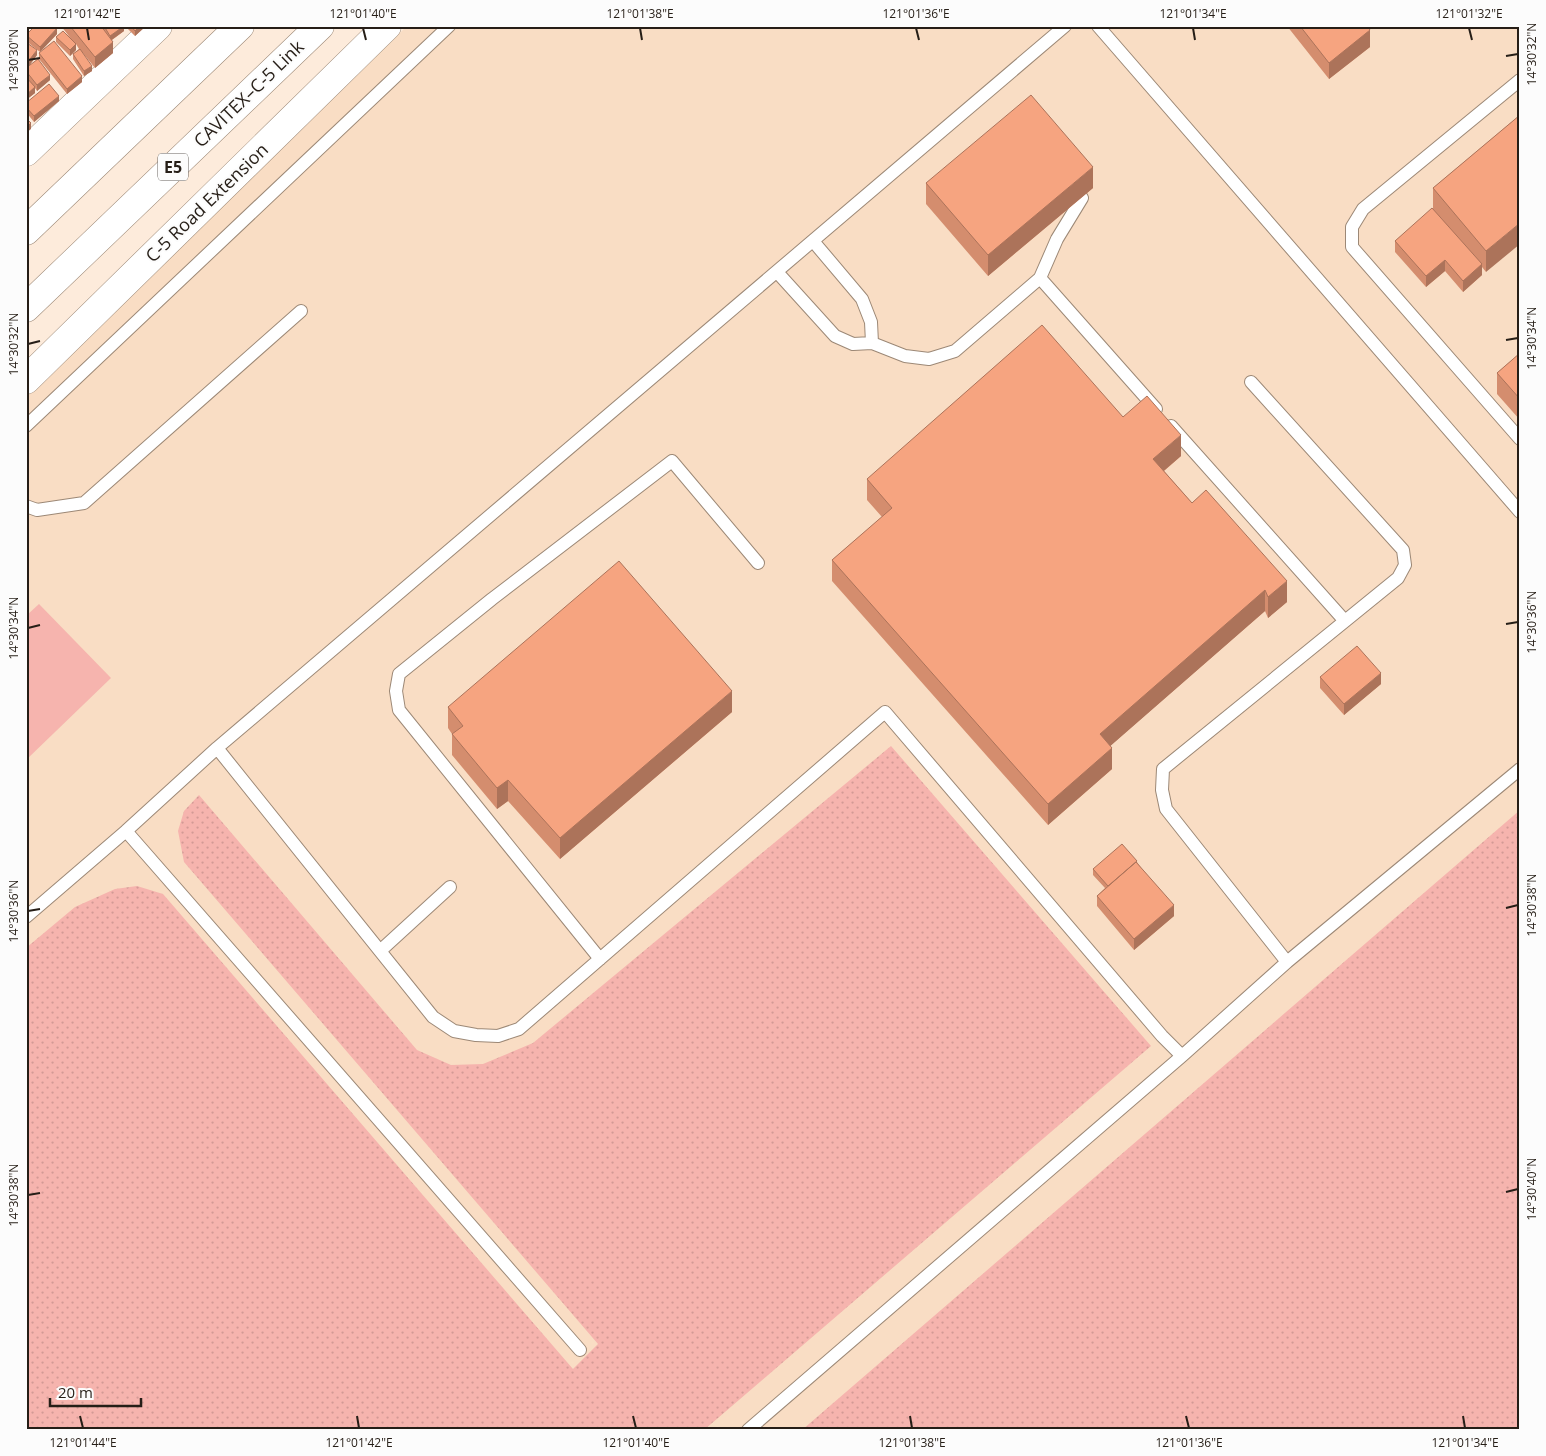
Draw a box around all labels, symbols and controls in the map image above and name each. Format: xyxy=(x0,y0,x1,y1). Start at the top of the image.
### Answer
text: 121°01'42"E xyxy=(53,5,121,22)
text: 121°01'40"E xyxy=(329,5,397,22)
text: 121°01'38"E xyxy=(606,5,674,22)
text: 121°01'36"E xyxy=(882,5,950,22)
text: 121°01'34"E xyxy=(1159,5,1227,22)
text: 121°01'32"E xyxy=(1435,5,1503,22)
text: 14°30'32"N xyxy=(1523,23,1540,85)
text: 14°30'30"N xyxy=(5,29,22,91)
street label: CAVITEX–C-5 Link xyxy=(188,34,309,152)
street label: C-5 Road Extension xyxy=(140,137,273,267)
road number: E5 xyxy=(158,154,188,180)
text: 14°30'34"N xyxy=(1523,307,1540,369)
text: 14°30'32"N xyxy=(5,313,22,375)
text: 14°30'36"N xyxy=(1523,591,1540,653)
text: 14°30'34"N xyxy=(5,597,22,659)
text: 14°30'38"N xyxy=(1523,874,1540,936)
text: 14°30'36"N xyxy=(5,880,22,942)
text: 14°30'40"N xyxy=(1523,1158,1540,1220)
text: 14°30'38"N xyxy=(5,1164,22,1226)
scale bar xyxy=(50,1376,141,1408)
text: 20 m xyxy=(58,1382,93,1402)
text: 121°01'44"E xyxy=(49,1434,117,1451)
text: 121°01'42"E xyxy=(325,1434,393,1451)
text: 121°01'40"E xyxy=(602,1434,670,1451)
text: 121°01'38"E xyxy=(878,1434,946,1451)
text: 121°01'36"E xyxy=(1155,1434,1223,1451)
text: 121°01'34"E xyxy=(1431,1434,1499,1451)

